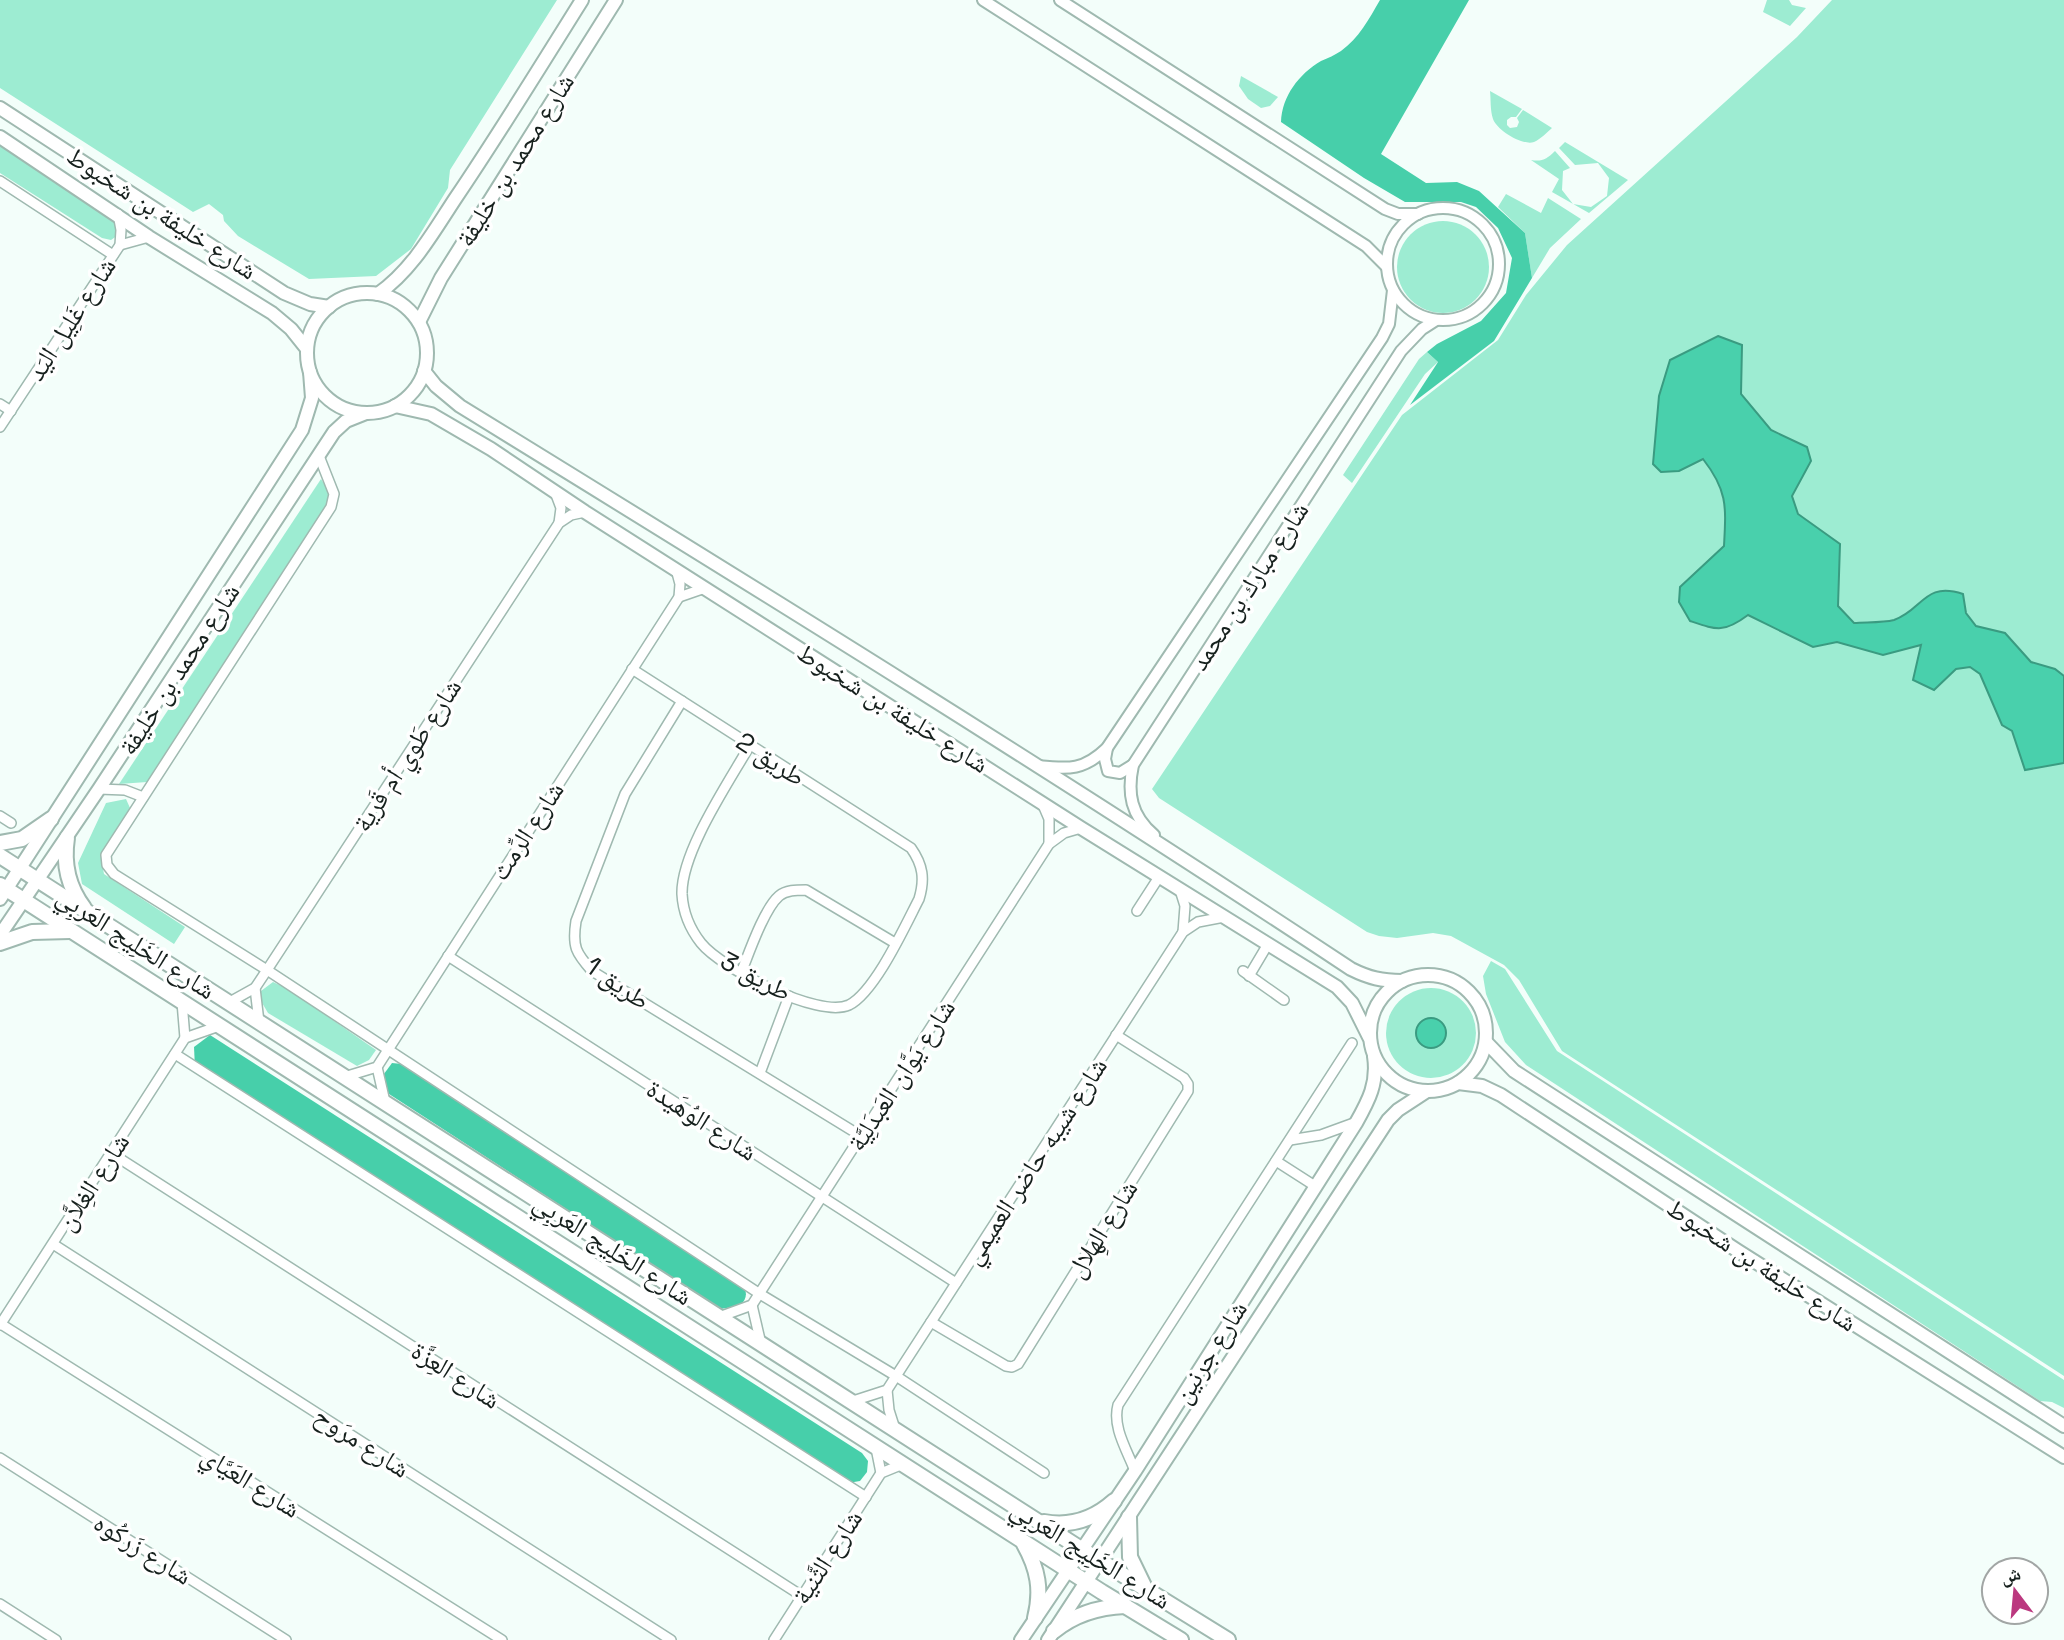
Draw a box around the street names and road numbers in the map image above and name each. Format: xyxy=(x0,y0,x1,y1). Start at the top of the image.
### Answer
street label: شارع محمد بن خليفة xyxy=(448,67,582,253)
street label: شارع خليفة بن شخبوط xyxy=(60,139,264,287)
street label: شارع غَلِيل اليَد xyxy=(19,251,123,387)
street label: شارع مبارك بن محمد xyxy=(1182,495,1316,677)
street label: شارع محمد بن خليفة xyxy=(111,577,247,761)
street label: شارع خليفة بن شخبوط xyxy=(791,635,995,781)
street label: شارع طَوي أم قَرية xyxy=(345,672,472,840)
street label: طريق 2 xyxy=(730,724,812,794)
street label: شارع الرِّمث xyxy=(482,775,572,887)
street label: شارع الخَلِيج العَربِي xyxy=(48,879,222,1010)
street label: طريق 3 xyxy=(715,943,797,1009)
street label: طريق 1 xyxy=(579,949,657,1017)
street label: شارع يَوَّان العَبدَلِيَّة xyxy=(839,993,963,1157)
street label: شارع شيبه حاضر العميمي xyxy=(955,1051,1118,1273)
street label: شارع الوُهَيدة xyxy=(640,1072,764,1168)
street label: شارع الغِلاَّن xyxy=(49,1127,137,1237)
street label: شارع الهِلال xyxy=(1059,1174,1148,1286)
street label: شارع الخَلِيج العَربِي xyxy=(525,1185,699,1316)
street label: شارع خليفة بن شخبوط xyxy=(1660,1191,1864,1339)
street label: شارع جرنين xyxy=(1165,1294,1255,1410)
street label: شارع العِزَّة xyxy=(405,1334,507,1416)
street label: شارع مرَوح xyxy=(308,1399,416,1485)
street label: شارع العَيَّاي xyxy=(193,1438,307,1529)
street label: شارع الخَلِيج العَربِي xyxy=(1003,1491,1178,1620)
street label: شارع الثَّنية xyxy=(784,1503,870,1611)
street label: شارع زَركُوه xyxy=(87,1506,199,1592)

